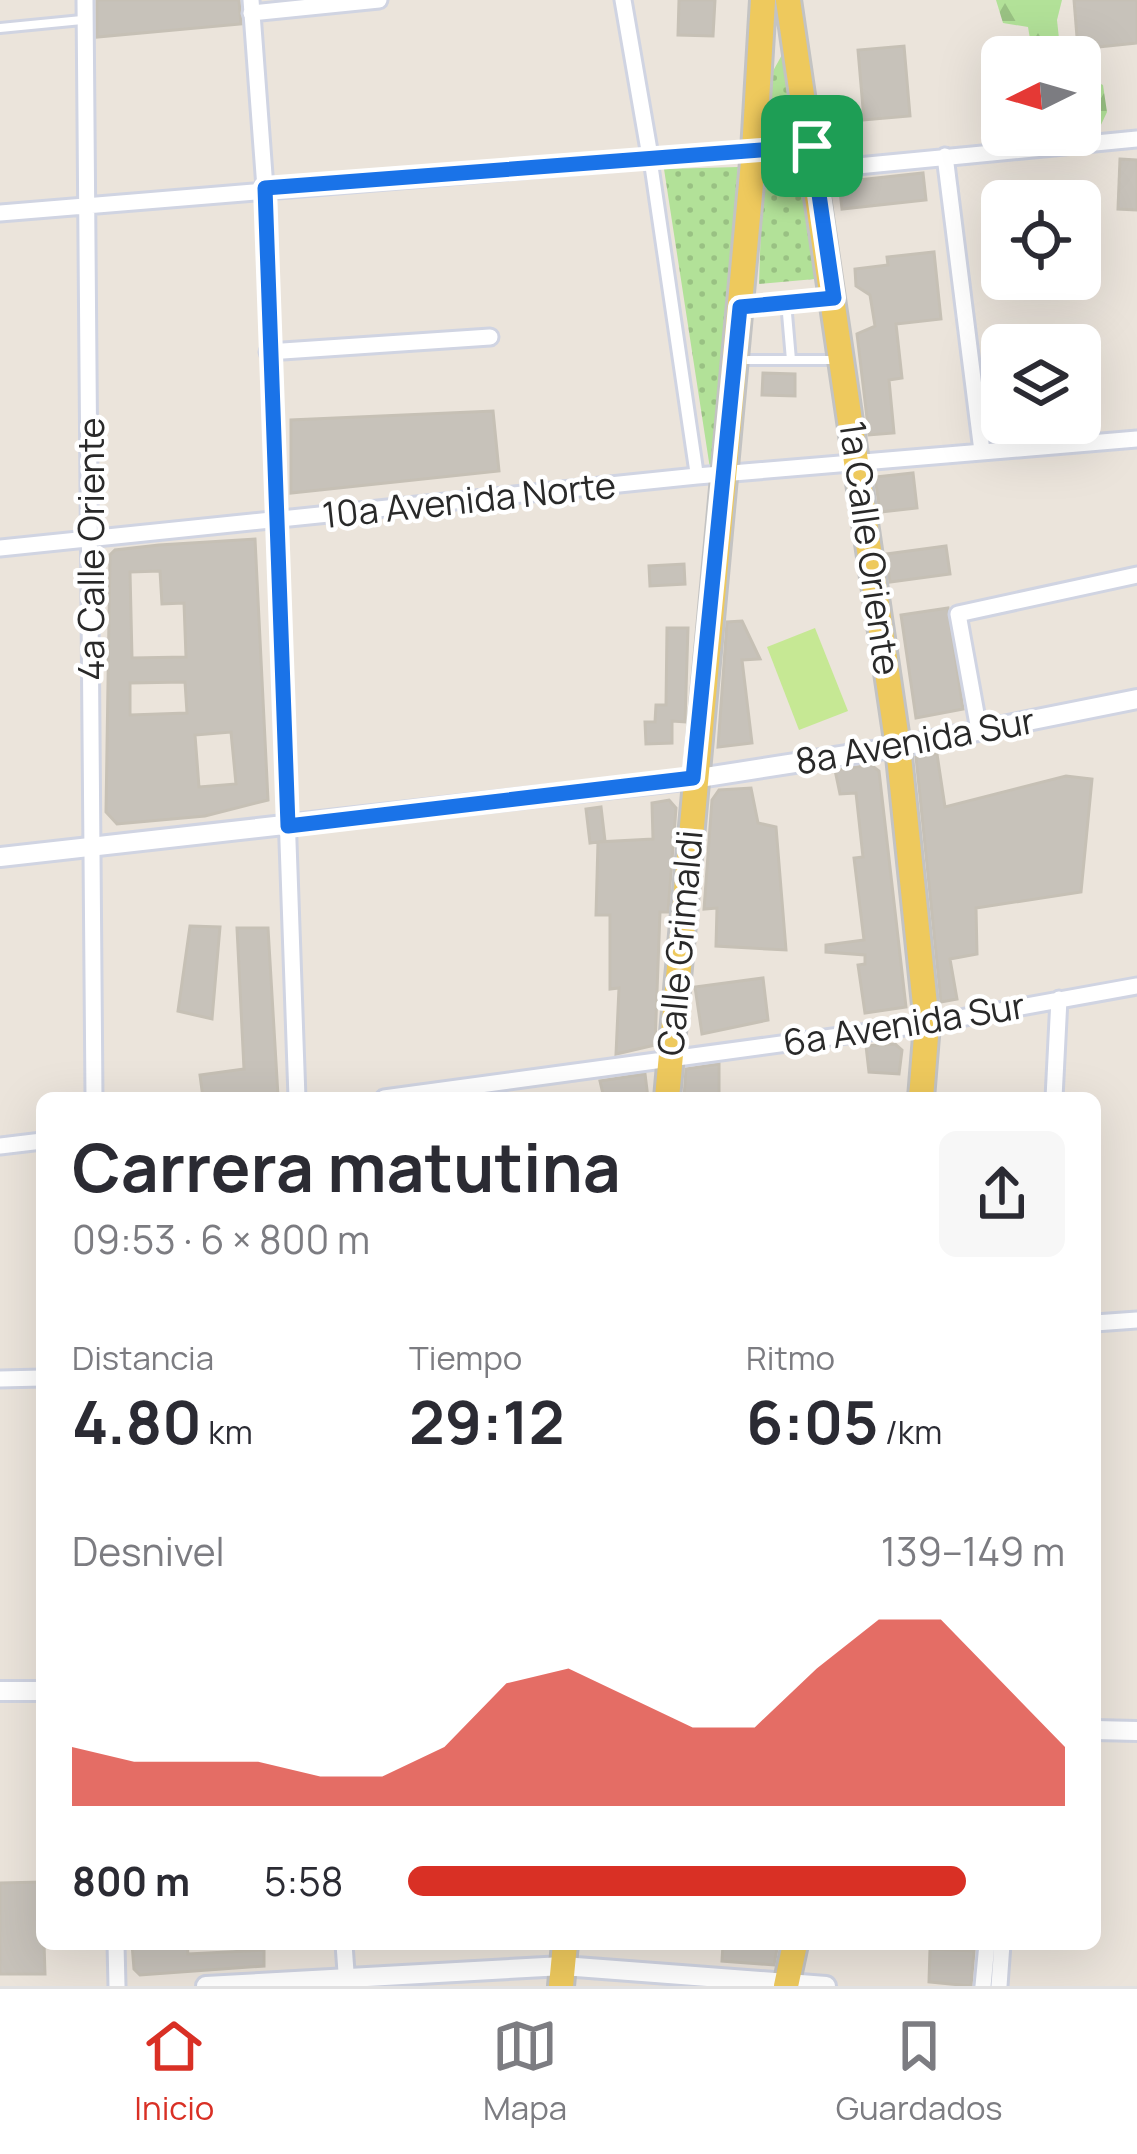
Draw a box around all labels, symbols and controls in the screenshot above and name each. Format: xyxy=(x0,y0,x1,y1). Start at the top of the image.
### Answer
north arrow xyxy=(981,36,1101,156)
map controls xyxy=(981,36,1101,444)
pin xyxy=(761,95,863,197)
icon: arrive xyxy=(779,113,845,179)
button: locate xyxy=(981,180,1101,300)
button: layers xyxy=(981,324,1101,444)
street label: 4a Calle Oriente xyxy=(66,417,115,681)
street label: 1a Calle Oriente xyxy=(828,418,913,678)
street label: 10a Avenida Norte xyxy=(320,460,618,539)
street label: 8a Avenida Sur xyxy=(791,695,1039,786)
street label: Calle Grimaldi xyxy=(645,828,714,1058)
street label: 6a Avenida Sur xyxy=(780,980,1028,1067)
text: Carrera matutina xyxy=(72,1122,621,1212)
button: share xyxy=(939,1131,1065,1257)
text: 09:53 · 6 × 800 m xyxy=(72,1212,370,1266)
text: Distancia xyxy=(72,1335,214,1380)
text: Tiempo xyxy=(409,1335,522,1380)
text: Ritmo xyxy=(746,1335,835,1380)
text: 4.80 xyxy=(72,1380,202,1462)
text: 29:12 xyxy=(409,1380,565,1462)
text: 6:05 xyxy=(746,1380,878,1462)
text: km xyxy=(202,1409,253,1454)
text: /km xyxy=(878,1409,942,1454)
text: Desnivel xyxy=(72,1524,225,1578)
text: 139–149 m xyxy=(881,1524,1065,1578)
text: 800 m xyxy=(72,1854,190,1908)
text: 5:58 xyxy=(264,1854,343,1908)
tab: Inicio xyxy=(134,2013,214,2130)
tab: Mapa xyxy=(483,2013,567,2130)
tab: Guardados xyxy=(836,2013,1003,2130)

